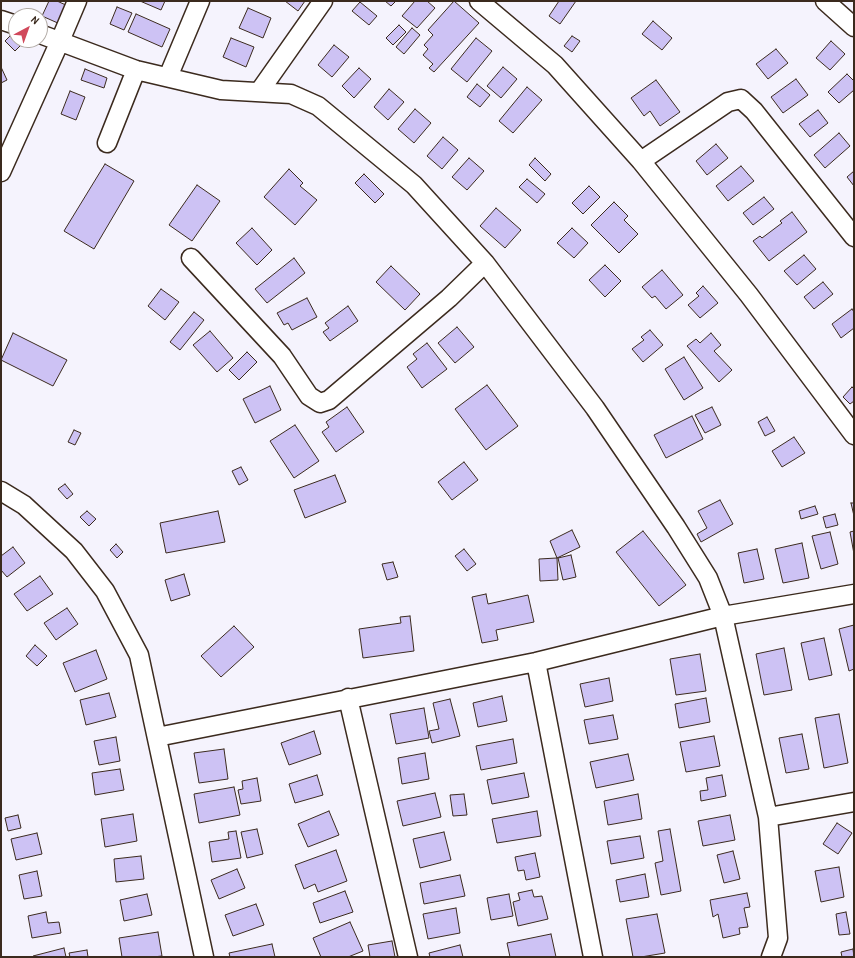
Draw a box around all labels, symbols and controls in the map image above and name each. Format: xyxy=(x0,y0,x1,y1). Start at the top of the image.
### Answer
north arrow xyxy=(8,8,48,48)
text: N xyxy=(28,12,42,27)

